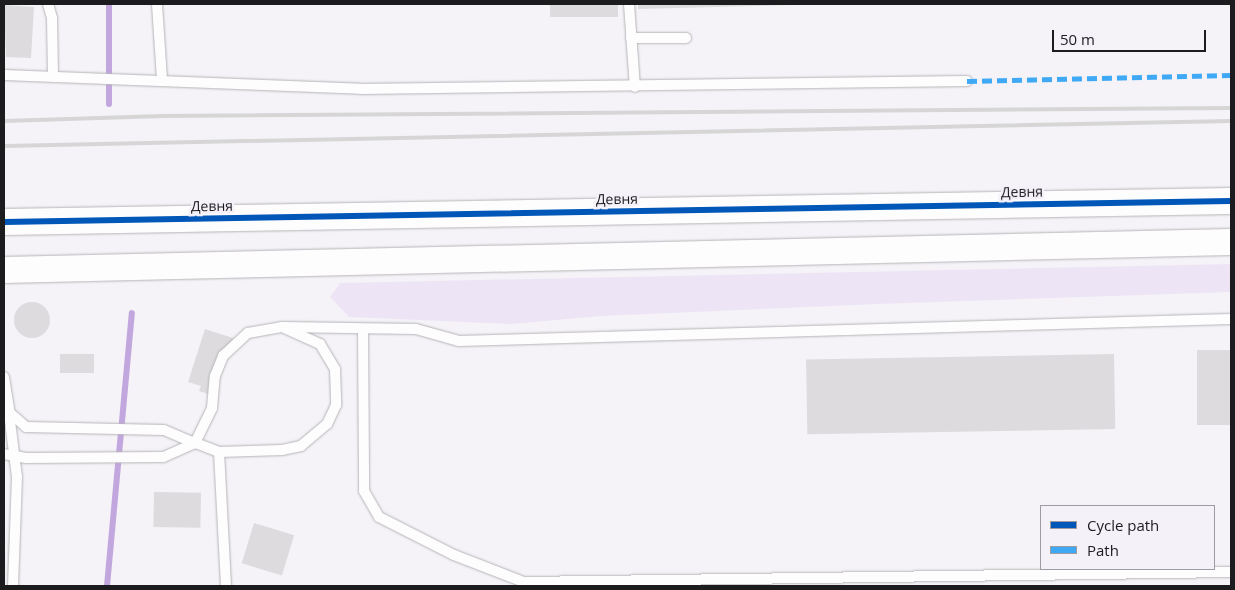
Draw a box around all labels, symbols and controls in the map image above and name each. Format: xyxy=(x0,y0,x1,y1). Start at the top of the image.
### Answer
scale bar xyxy=(1055,20,1209,52)
text: 50 m xyxy=(1060,29,1095,49)
street label: Девня xyxy=(1001,183,1043,201)
street label: Девня xyxy=(596,190,638,208)
street label: Девня xyxy=(191,197,233,215)
legend xyxy=(1040,505,1215,570)
text: Cycle path xyxy=(1087,515,1159,535)
text: Path xyxy=(1087,540,1119,560)

